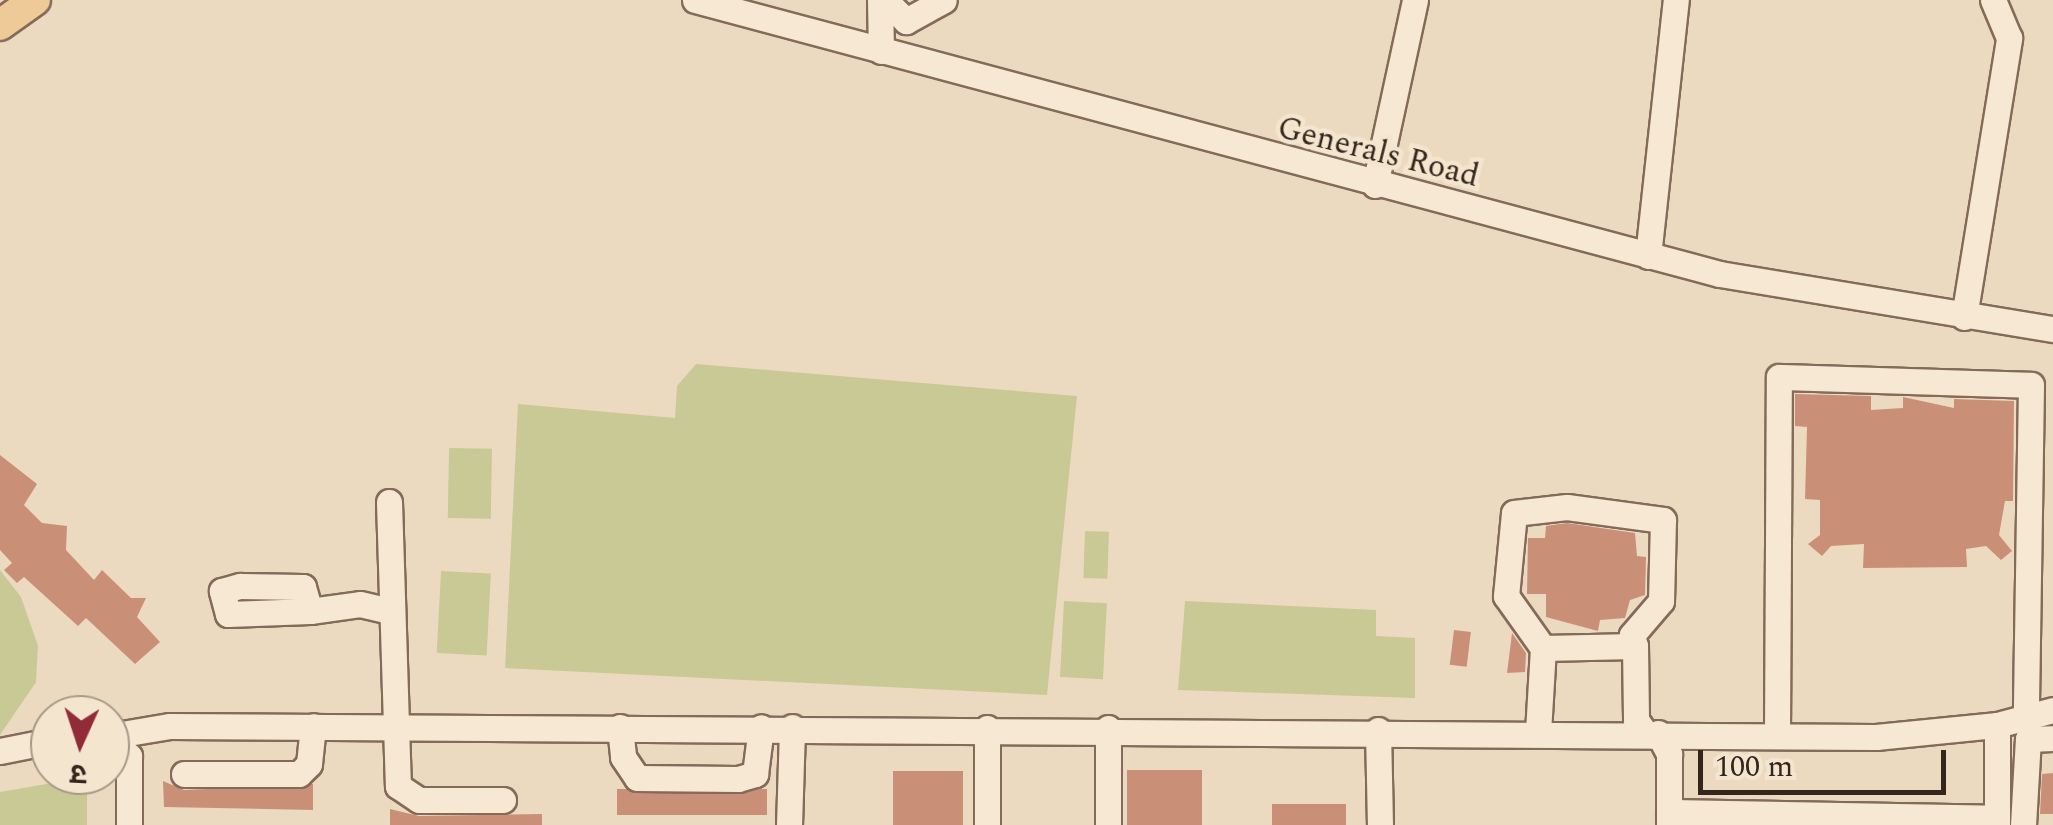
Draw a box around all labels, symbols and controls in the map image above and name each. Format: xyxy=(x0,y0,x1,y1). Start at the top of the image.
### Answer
street label: Generals Road xyxy=(1273,109,1483,197)
north arrow xyxy=(30,695,130,795)
scale bar xyxy=(1703,730,1950,792)
text: 100 m xyxy=(1715,744,1793,790)
text: उ xyxy=(69,752,88,795)

